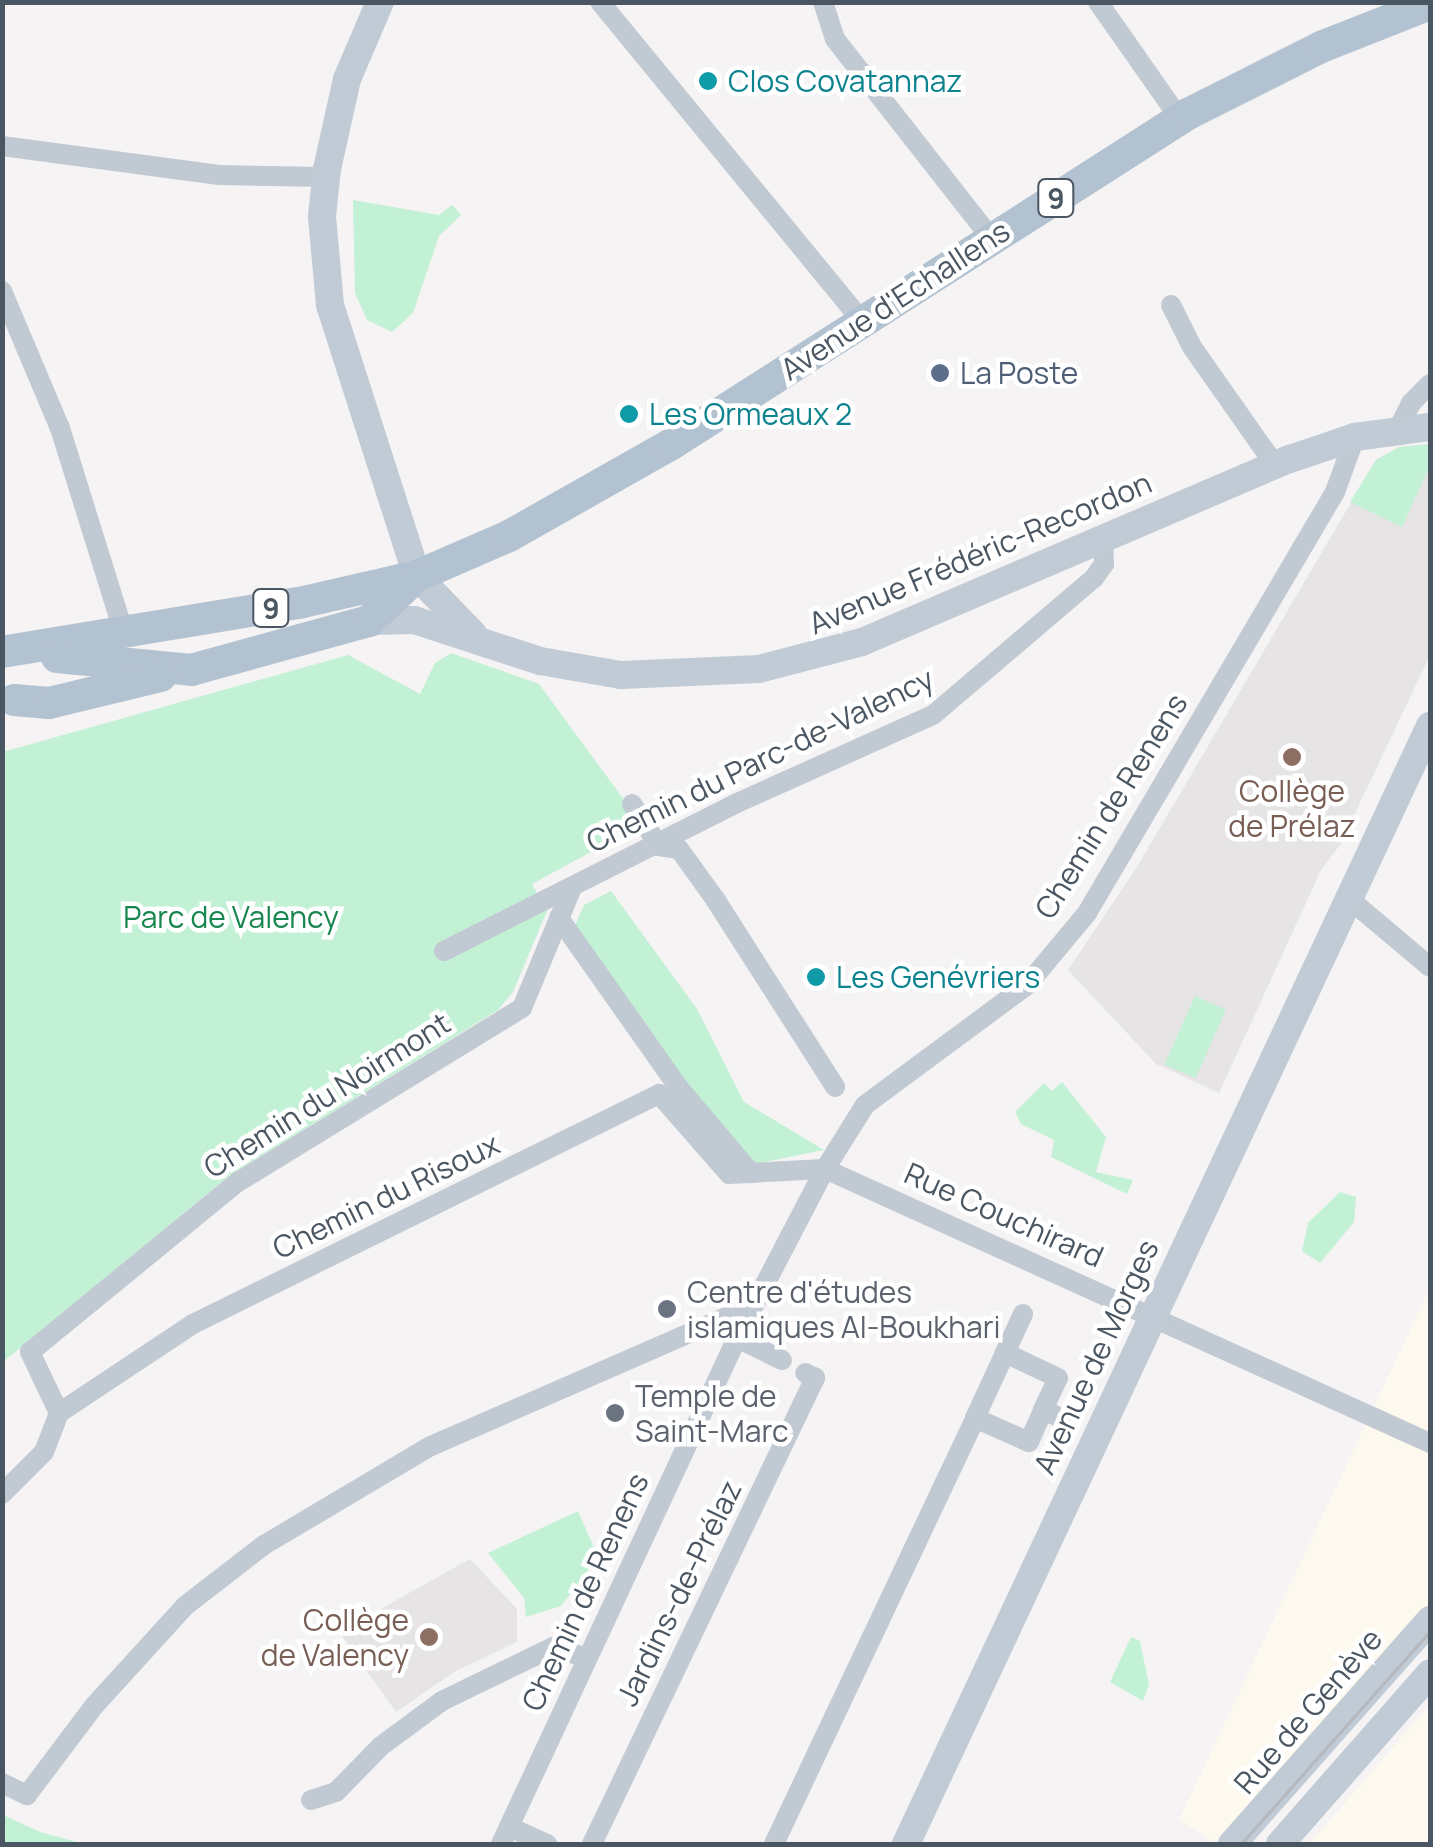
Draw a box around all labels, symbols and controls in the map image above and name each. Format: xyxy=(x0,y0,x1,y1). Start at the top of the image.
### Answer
place label: Clos Covatannaz xyxy=(728,63,962,99)
marker: Clos Covatannaz xyxy=(697,70,719,92)
road number: 9 xyxy=(1036,175,1076,221)
street label: Avenue d'Echallens xyxy=(774,213,1016,387)
place label: La Poste xyxy=(960,355,1078,391)
marker: La Poste xyxy=(929,362,951,384)
place label: Les Ormeaux 2 xyxy=(649,396,852,432)
marker: Les Ormeaux 2 xyxy=(618,403,640,425)
street label: Avenue Frédéric-Recordon xyxy=(803,464,1157,642)
road number: 9 xyxy=(251,585,291,631)
street label: Chemin du Parc-de-Valency xyxy=(581,660,939,860)
street label: Chemin de Renens xyxy=(1027,687,1195,925)
marker: Collège de Prélaz xyxy=(1281,746,1303,768)
place label: Collège de Prélaz xyxy=(1228,773,1356,844)
park label: Parc de Valency xyxy=(123,899,339,935)
place label: Les Genévriers xyxy=(836,959,1040,995)
marker: Les Genévriers xyxy=(805,966,827,988)
street label: Chemin du Noirmont xyxy=(197,1005,457,1185)
street label: Chemin du Risoux xyxy=(267,1126,505,1266)
street label: Rue Couchirard xyxy=(899,1155,1109,1275)
street label: Avenue de Morges xyxy=(1026,1234,1166,1480)
place label: Centre d'études islamiques Al-Boukhari xyxy=(687,1274,1000,1344)
marker: Centre d'études islamiques Al-Boukhari xyxy=(656,1298,678,1320)
place label: Temple de Saint-Marc xyxy=(635,1378,789,1448)
marker: Temple de Saint-Marc xyxy=(604,1402,626,1424)
street label: Chemin de Renens xyxy=(514,1467,656,1717)
street label: Jardins-de-Prélaz xyxy=(609,1475,749,1711)
place label: Collège de Valency xyxy=(261,1602,409,1672)
street label: Rue de Genève xyxy=(1227,1621,1389,1801)
marker: Collège de Valency xyxy=(418,1626,440,1648)

